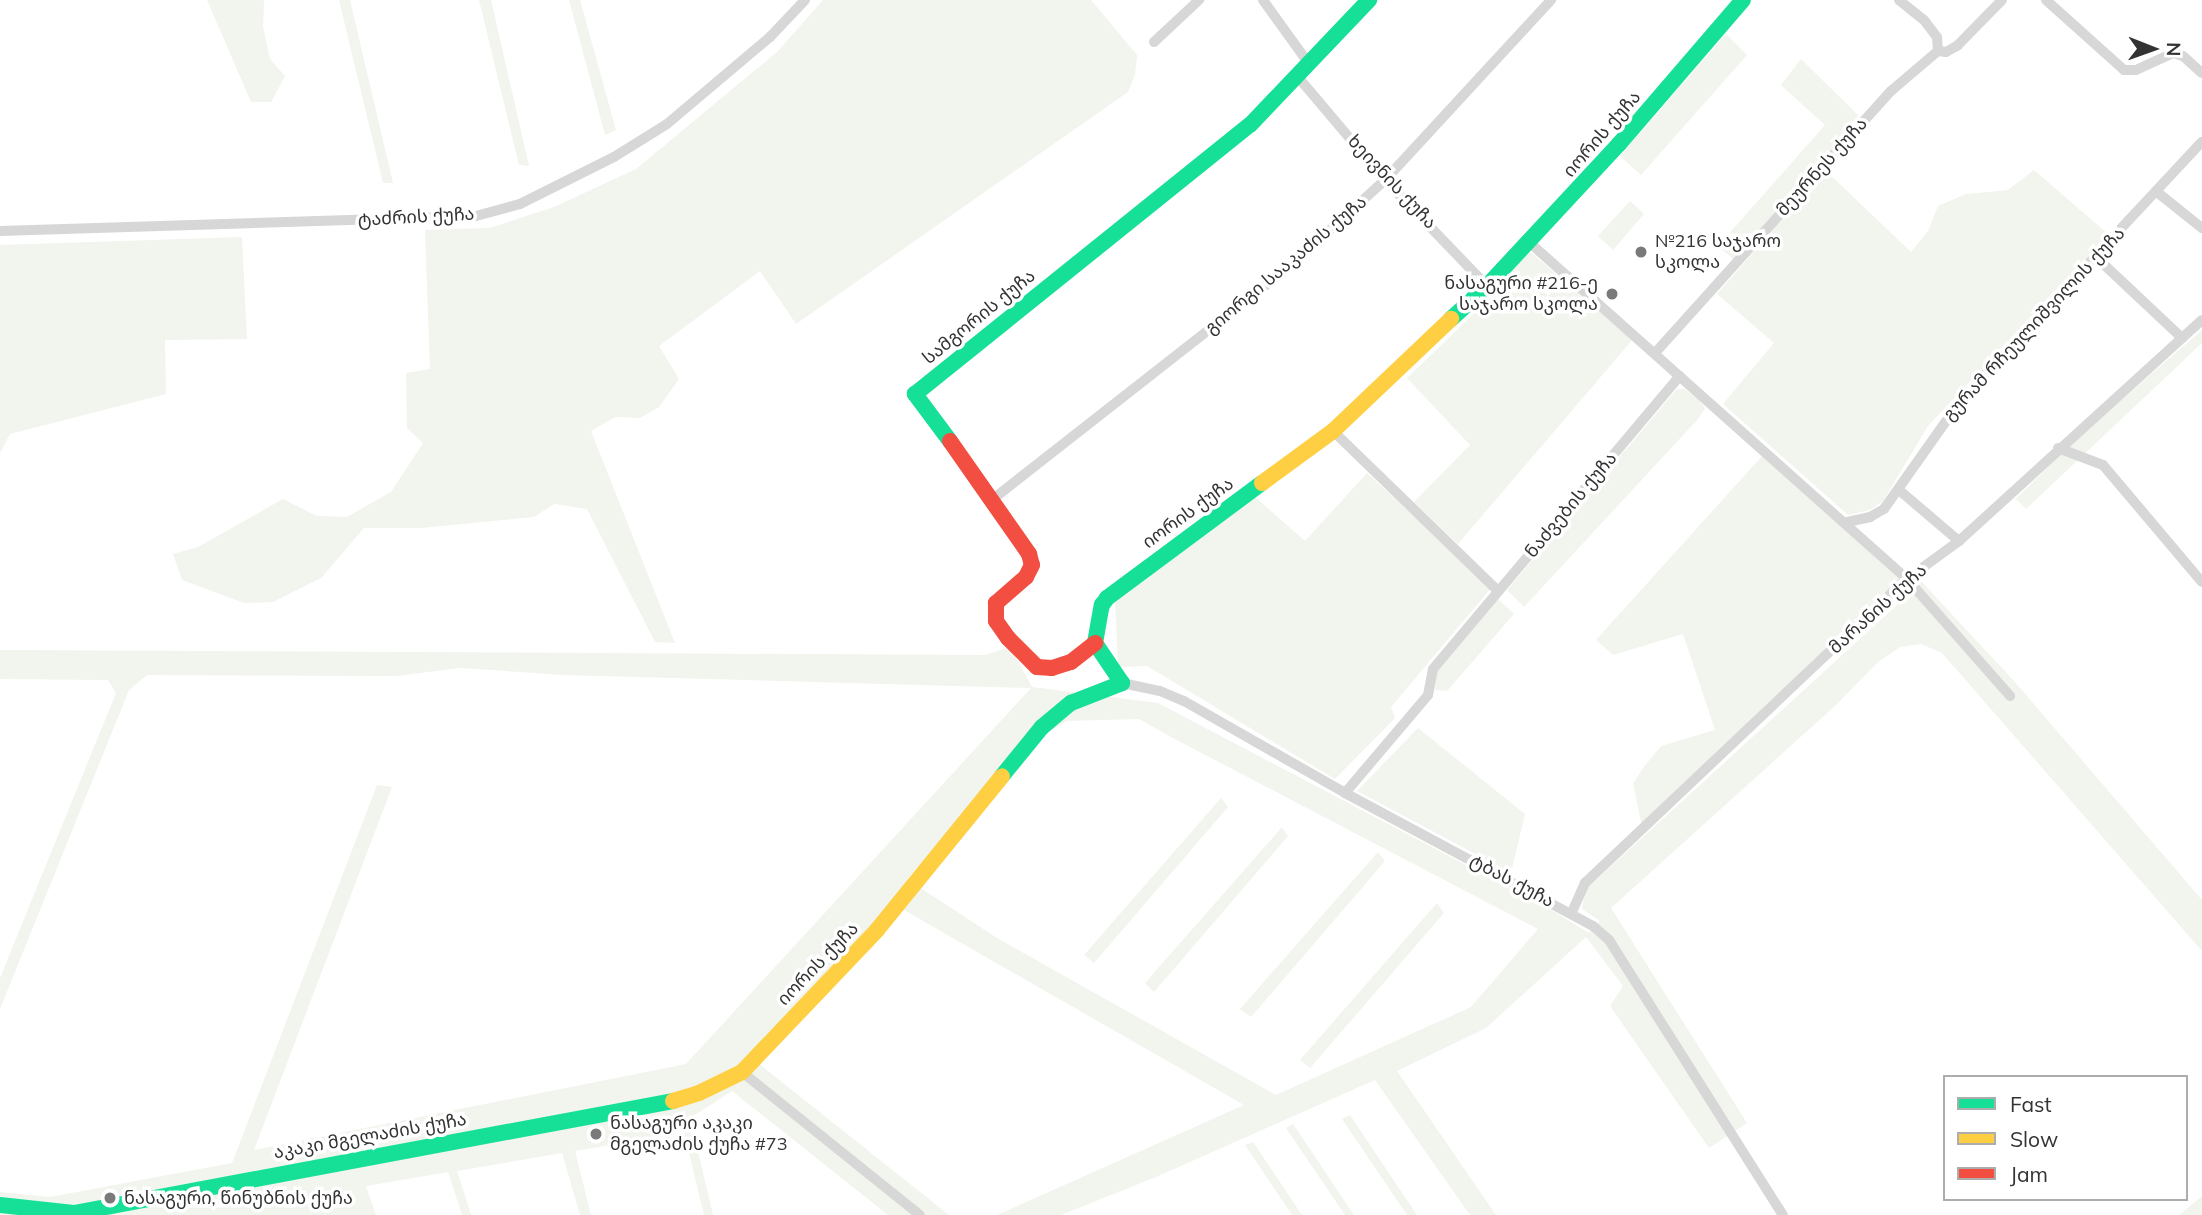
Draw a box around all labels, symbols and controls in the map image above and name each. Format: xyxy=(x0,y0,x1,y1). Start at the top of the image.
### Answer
north arrow xyxy=(2118,14,2188,84)
text: N xyxy=(2162,42,2186,57)
street label: იორის ქუჩა xyxy=(1559,86,1645,182)
street label: მეურნეს ქუჩა xyxy=(1772,113,1872,221)
street label: ხეივნის ქუჩა xyxy=(1343,131,1441,233)
street label: გიორგი სააკაძის ქუჩა xyxy=(1201,191,1371,339)
street label: ტაძრის ქუჩა xyxy=(357,203,475,231)
street label: გურამ რჩეულიშვილის ქუჩა xyxy=(1939,223,2129,425)
place label: №216 საჯარო სკოლა xyxy=(1655,231,1781,274)
marker: №216 საჯარო სკოლა xyxy=(1633,244,1649,260)
street label: სამგორის ქუჩა xyxy=(918,265,1040,369)
place label: ნასაგური #216-ე საჯარო სკოლა xyxy=(1444,273,1598,316)
marker: ნასაგური #216-ე საჯარო სკოლა xyxy=(1604,286,1620,302)
street label: ნაძვების ქუჩა xyxy=(1521,448,1621,562)
street label: იორის ქუჩა xyxy=(1138,473,1238,553)
street label: მარანის ქუჩა xyxy=(1825,560,1931,658)
street label: ტბას ქუჩა xyxy=(1466,850,1558,912)
street label: იორის ქუჩა xyxy=(773,918,863,1010)
legend xyxy=(1943,1075,2188,1201)
text: Fast xyxy=(2010,1091,2052,1117)
street label: აკაკი მგელაძის ქუჩა xyxy=(272,1108,468,1164)
place label: ნასაგური აკაკი მგელაძის ქუჩა #73 xyxy=(610,1113,787,1156)
marker: ნასაგური აკაკი მგელაძის ქუჩა #73 xyxy=(588,1126,604,1142)
text: Slow xyxy=(2010,1126,2058,1152)
text: Jam xyxy=(2010,1161,2048,1187)
place label: ნასაგური, წინუბნის ქუჩა xyxy=(124,1187,353,1209)
marker: ნასაგური, წინუბნის ქუჩა xyxy=(102,1190,118,1206)

